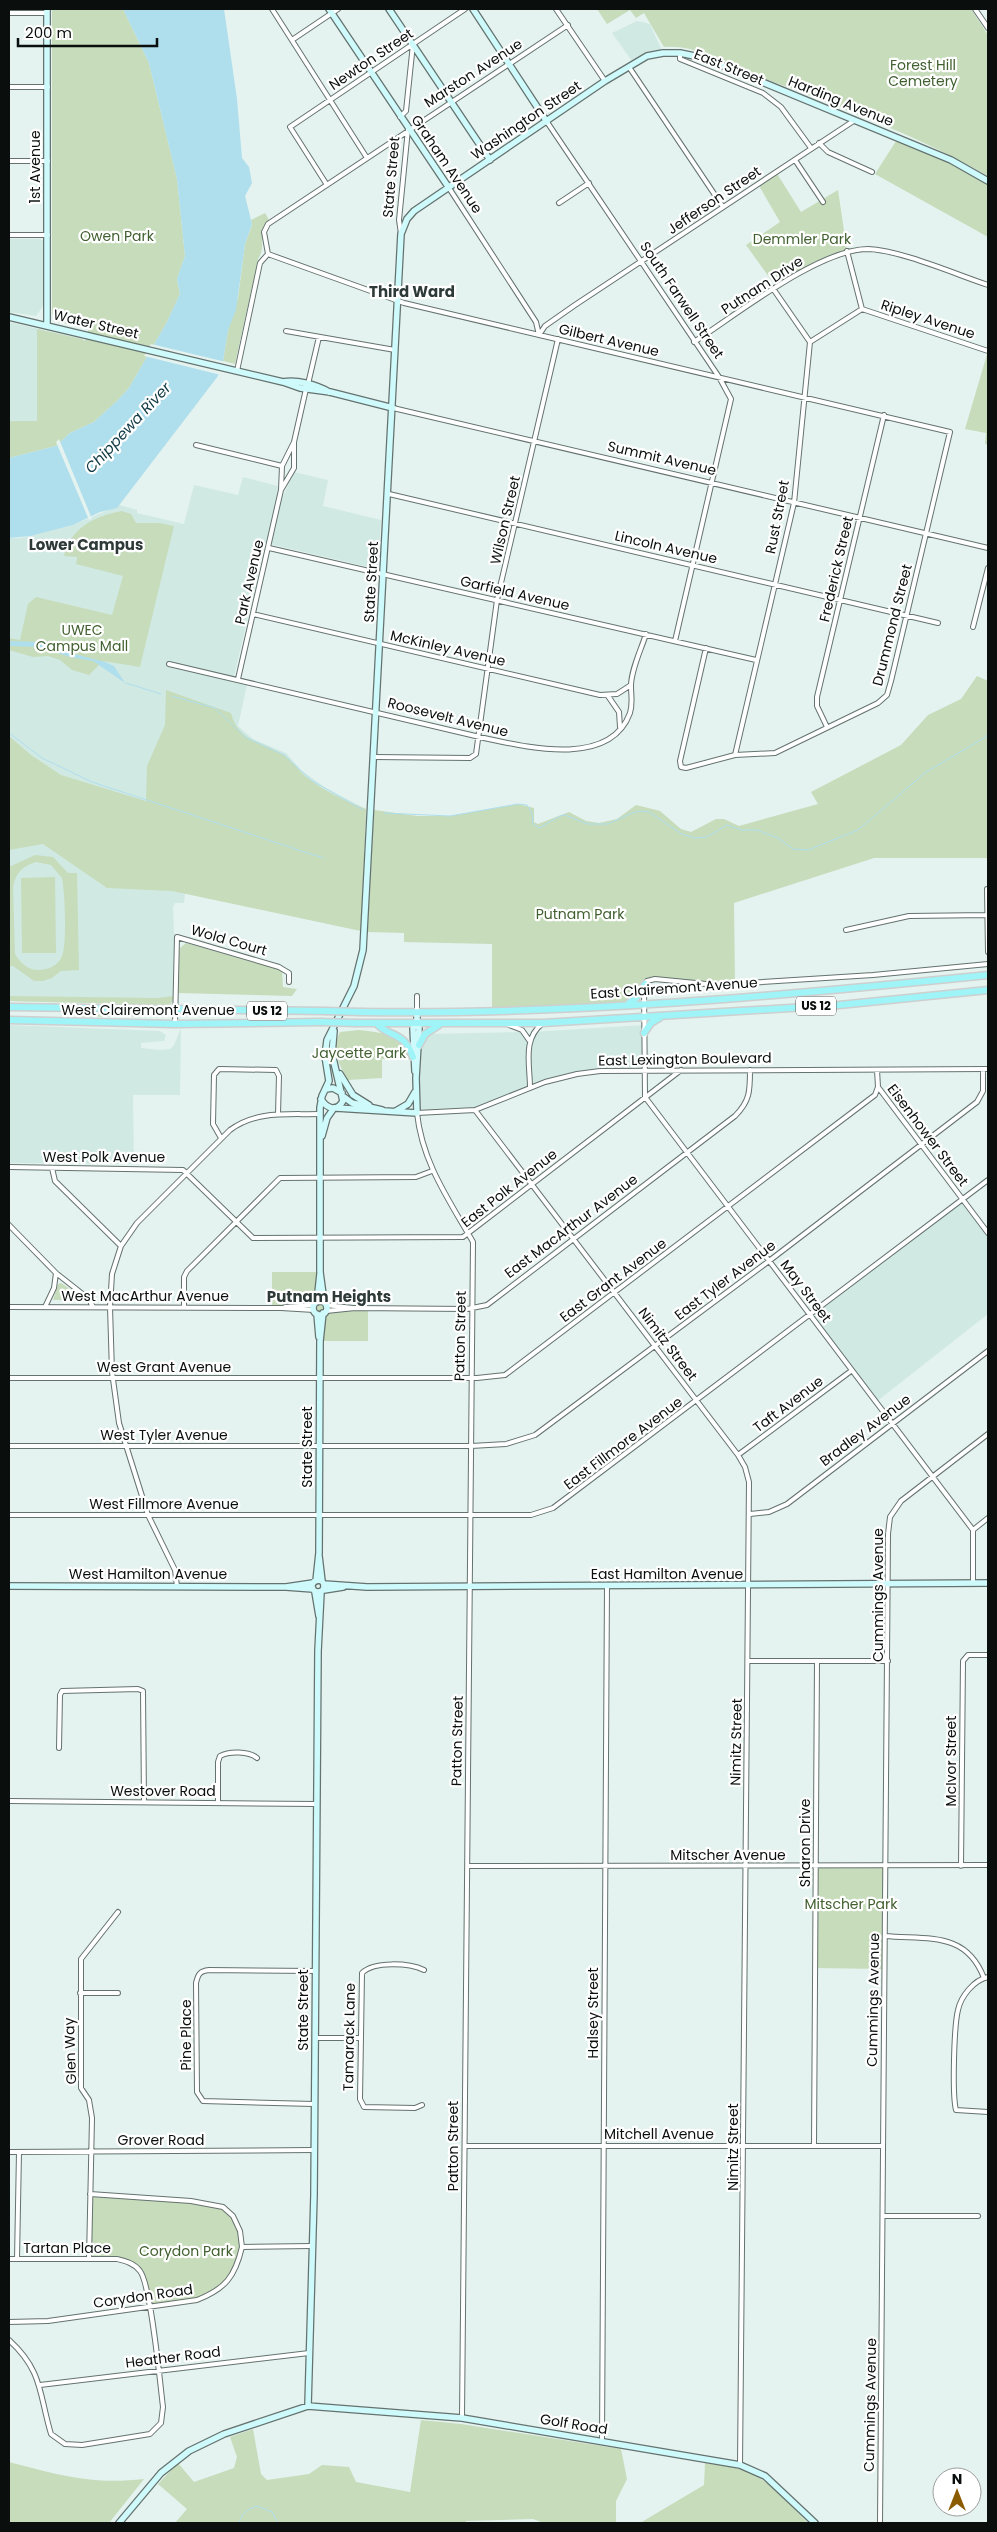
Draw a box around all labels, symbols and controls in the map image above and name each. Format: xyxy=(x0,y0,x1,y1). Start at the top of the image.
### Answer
scale bar xyxy=(18,15,156,47)
text: 200 m xyxy=(25,22,72,43)
street label: Newton Street xyxy=(325,23,417,95)
street label: Marston Avenue xyxy=(420,34,526,112)
street label: East Street xyxy=(691,44,767,90)
park label: Forest Hill Cemetery xyxy=(888,55,958,91)
street label: Harding Avenue xyxy=(785,71,897,131)
street label: Washington Street xyxy=(467,76,585,164)
street label: Graham Avenue xyxy=(407,111,488,217)
street label: 1st Avenue xyxy=(25,130,45,204)
street label: State Street xyxy=(377,136,405,218)
street label: Jefferson Street xyxy=(663,161,765,239)
park label: Owen Park xyxy=(80,226,155,246)
park label: Demmler Park xyxy=(753,229,852,249)
street label: South Farwell Street xyxy=(635,237,729,363)
street label: Putnam Drive xyxy=(717,251,807,319)
district label: Third Ward xyxy=(369,281,455,302)
street label: Ripley Avenue xyxy=(878,294,978,344)
street label: Water Street xyxy=(51,304,141,344)
street label: Gilbert Avenue xyxy=(557,319,662,361)
water label: Chippewa River xyxy=(80,377,176,478)
street label: Summit Avenue xyxy=(606,436,719,480)
street label: Wilson Street xyxy=(485,474,525,566)
street label: Rust Street xyxy=(760,478,794,556)
street label: Frederick Street xyxy=(814,514,858,624)
street label: Lincoln Avenue xyxy=(613,525,720,569)
district label: Lower Campus xyxy=(29,534,143,555)
street label: Park Avenue xyxy=(230,537,269,626)
street label: State Street xyxy=(359,541,383,623)
street label: Drummond Street xyxy=(867,562,917,688)
street label: Garfield Avenue xyxy=(458,571,572,615)
park label: UWEC Campus Mall xyxy=(36,620,128,656)
street label: McKinley Avenue xyxy=(388,625,508,671)
street label: Roosevelt Avenue xyxy=(386,692,511,742)
park label: Putnam Park xyxy=(536,904,625,924)
street label: Wold Court xyxy=(189,920,269,960)
street label: East Clairemont Avenue xyxy=(590,972,759,1004)
road number: US 12 xyxy=(796,996,836,1016)
street label: West Clairemont Avenue xyxy=(61,1000,235,1020)
road number: US 12 xyxy=(247,1001,287,1020)
park label: Jaycette Park xyxy=(312,1043,407,1063)
street label: East Lexington Boulevard xyxy=(598,1047,772,1071)
street label: Eisenhower Street xyxy=(883,1080,973,1190)
street label: East Polk Avenue xyxy=(457,1144,561,1232)
street label: West Polk Avenue xyxy=(43,1147,166,1167)
street label: East MacArthur Avenue xyxy=(500,1169,642,1283)
street label: East Grant Avenue xyxy=(556,1233,671,1327)
street label: East Tyler Avenue xyxy=(670,1235,780,1325)
street label: May Street xyxy=(776,1255,836,1327)
street label: West MacArthur Avenue xyxy=(61,1286,229,1306)
district label: Putnam Heights xyxy=(267,1286,391,1307)
street label: Patton Street xyxy=(449,1291,471,1381)
street label: Nimitz Street xyxy=(634,1303,702,1385)
street label: West Grant Avenue xyxy=(97,1357,232,1377)
street label: Taft Avenue xyxy=(749,1371,827,1437)
street label: Bradley Avenue xyxy=(815,1389,915,1471)
street label: East Fillmore Avenue xyxy=(560,1392,687,1494)
street label: State Street xyxy=(297,1406,317,1488)
street label: West Tyler Avenue xyxy=(100,1425,228,1445)
street label: West Fillmore Avenue xyxy=(89,1494,239,1514)
street label: Cummings Avenue xyxy=(868,1528,888,1662)
street label: West Hamilton Avenue xyxy=(69,1564,227,1584)
street label: East Hamilton Avenue xyxy=(591,1564,744,1584)
street label: Patton Street xyxy=(446,1696,468,1786)
street label: Nimitz Street xyxy=(725,1698,747,1786)
street label: McIvor Street xyxy=(941,1716,961,1806)
street label: Westover Road xyxy=(110,1781,216,1801)
street label: Sharon Drive xyxy=(795,1798,815,1887)
street label: Mitscher Avenue xyxy=(670,1845,786,1865)
park label: Mitscher Park xyxy=(804,1894,898,1914)
street label: Cummings Avenue xyxy=(862,1932,884,2067)
street label: Halsey Street xyxy=(583,1967,603,2059)
street label: State Street xyxy=(293,1969,313,2051)
street label: Tamarack Lane xyxy=(338,1982,360,2091)
street label: Pine Place xyxy=(176,1999,196,2071)
street label: Glen Way xyxy=(59,2017,81,2085)
street label: Patton Street xyxy=(443,2101,463,2191)
street label: Nimitz Street xyxy=(723,2103,743,2191)
street label: Mitchell Avenue xyxy=(604,2124,714,2144)
street label: Grover Road xyxy=(118,2130,204,2150)
street label: Tartan Place xyxy=(23,2238,111,2258)
park label: Corydon Park xyxy=(139,2241,234,2261)
street label: Corydon Road xyxy=(92,2279,194,2313)
street label: Cummings Avenue xyxy=(859,2337,881,2472)
street label: Heather Road xyxy=(124,2341,222,2373)
street label: Golf Road xyxy=(539,2409,609,2439)
north arrow xyxy=(932,2467,982,2517)
text: N xyxy=(952,2469,962,2489)

